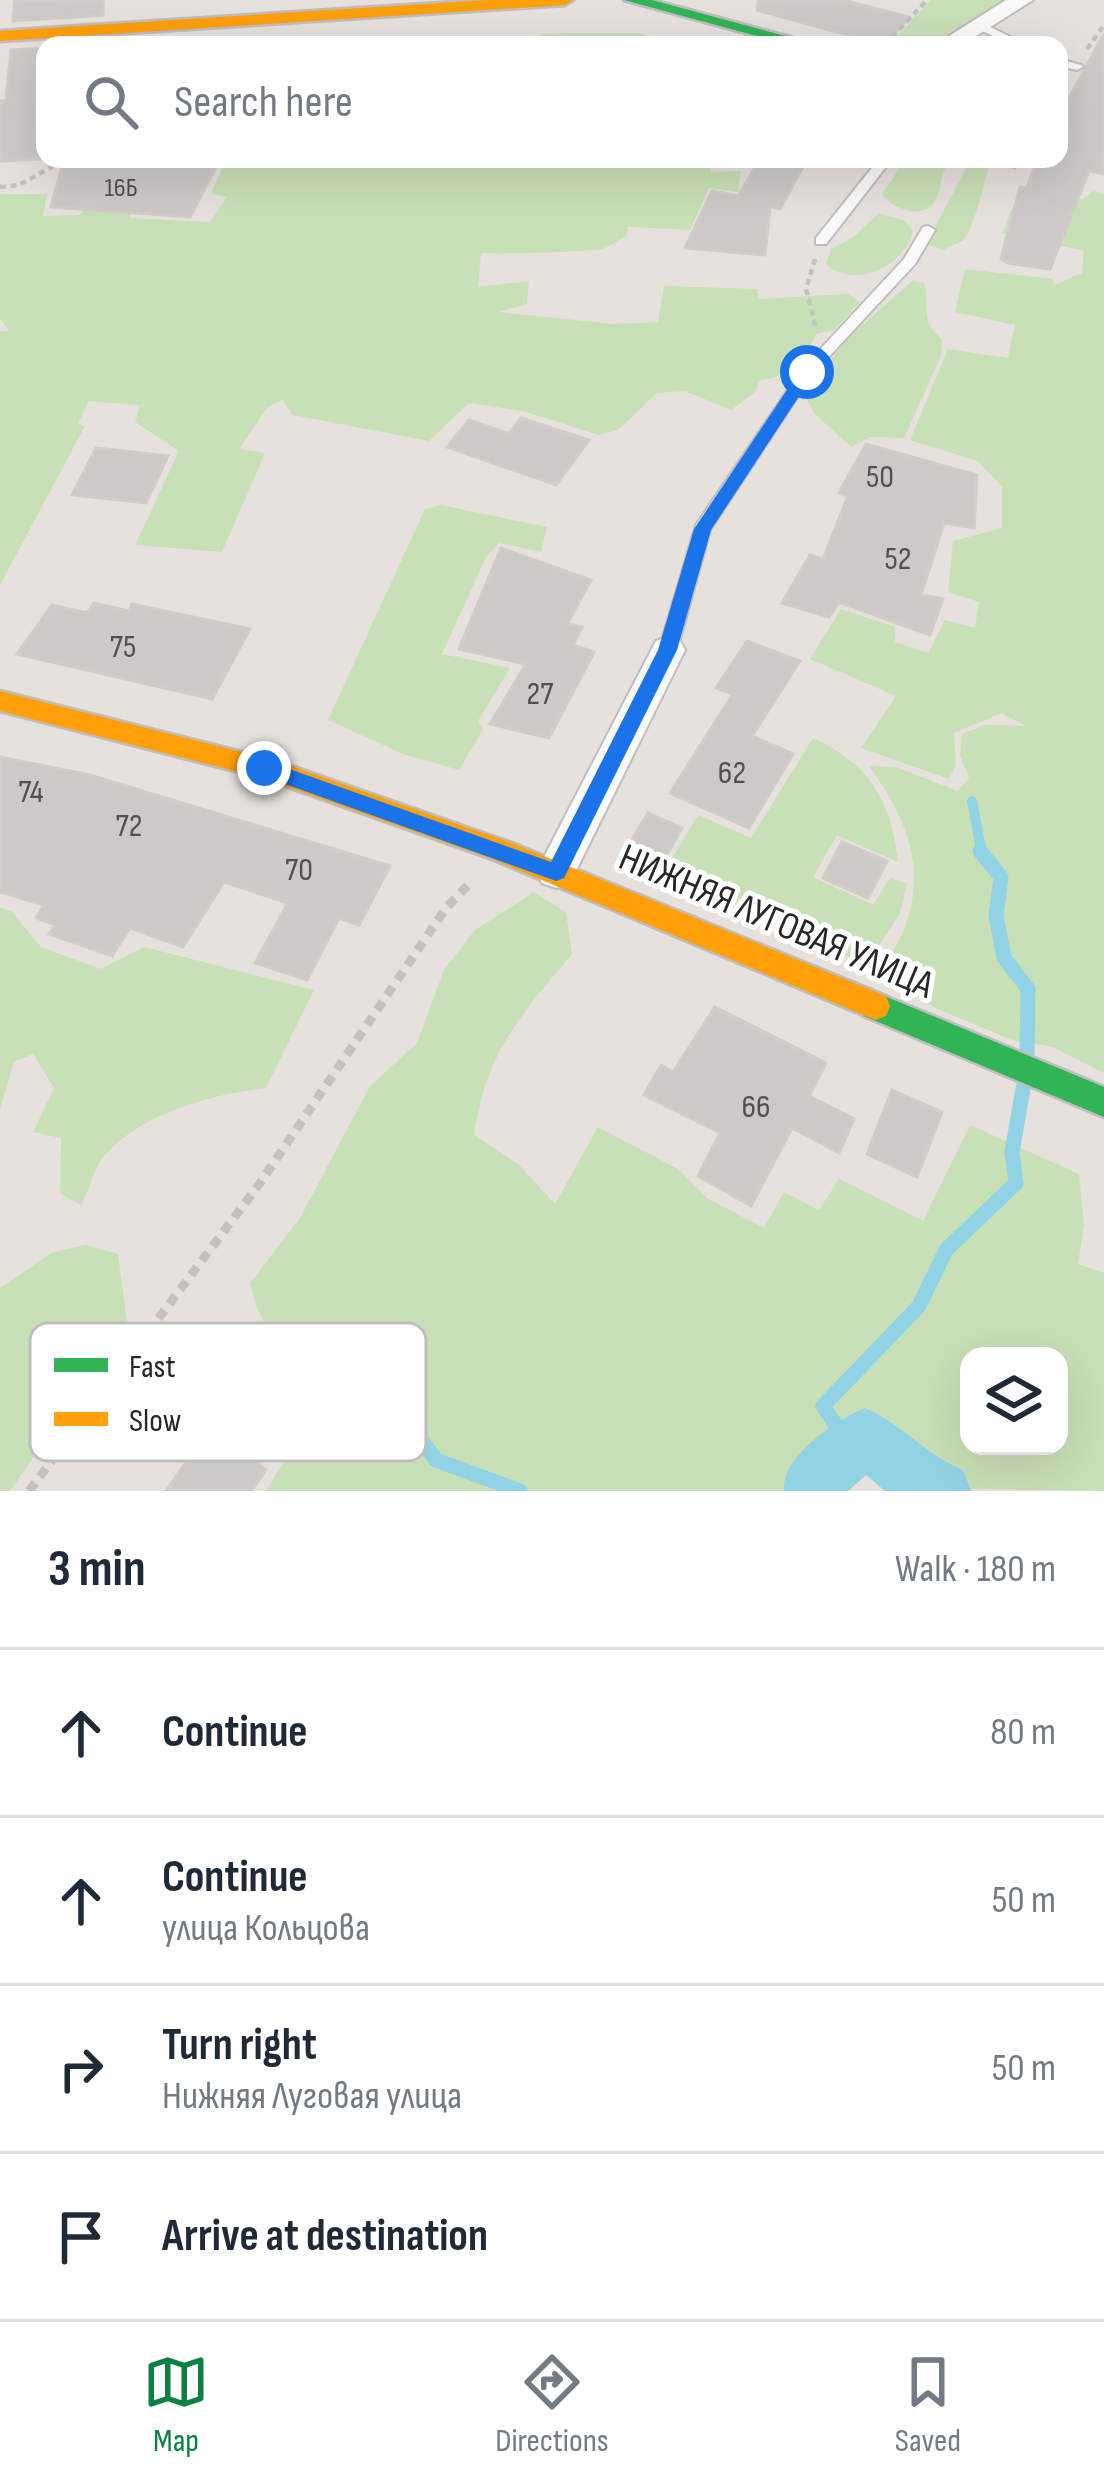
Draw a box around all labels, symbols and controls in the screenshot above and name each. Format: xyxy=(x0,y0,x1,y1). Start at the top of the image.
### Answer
search box xyxy=(36,36,1068,168)
icon: search xyxy=(78,69,144,135)
text: Search here xyxy=(174,75,353,130)
house number: 16Б xyxy=(104,172,138,204)
route start xyxy=(780,345,834,399)
house number: 50 xyxy=(866,457,894,497)
house number: 52 xyxy=(885,539,911,579)
house number: 75 xyxy=(110,627,136,667)
house number: 27 xyxy=(527,674,553,714)
route end xyxy=(237,741,291,795)
house number: 62 xyxy=(718,753,746,793)
house number: 74 xyxy=(18,772,44,812)
house number: 72 xyxy=(116,806,142,846)
street label: НИЖНЯЯ ЛУГОВАЯ УЛИЦА xyxy=(612,835,940,1010)
house number: 70 xyxy=(285,850,313,890)
house number: 66 xyxy=(742,1087,770,1127)
legend xyxy=(30,1323,426,1461)
text: Fast xyxy=(129,1347,176,1387)
map controls xyxy=(960,1347,1068,1455)
button: layers xyxy=(960,1347,1068,1455)
text: Slow xyxy=(129,1401,181,1441)
text: 3 min xyxy=(48,1539,146,1600)
text: Walk · 180 m xyxy=(895,1546,1056,1593)
icon: ahead xyxy=(48,1700,114,1766)
text: Continue xyxy=(162,1705,308,1760)
text: 80 m xyxy=(990,1709,1056,1756)
text: Continue xyxy=(162,1850,308,1905)
icon: ahead xyxy=(48,1868,114,1934)
text: 50 m xyxy=(992,1877,1056,1924)
text: улица Кольцова xyxy=(162,1905,370,1952)
text: Turn right xyxy=(162,2018,317,2073)
icon: right xyxy=(48,2036,114,2102)
text: 50 m xyxy=(992,2045,1056,2092)
text: Нижняя Луговая улица xyxy=(162,2073,462,2120)
icon: arrive xyxy=(48,2204,114,2270)
text: Arrive at destination xyxy=(162,2209,488,2264)
tab: Map xyxy=(143,2349,209,2461)
tab: Directions xyxy=(495,2349,609,2461)
tab: Saved xyxy=(895,2349,961,2461)

